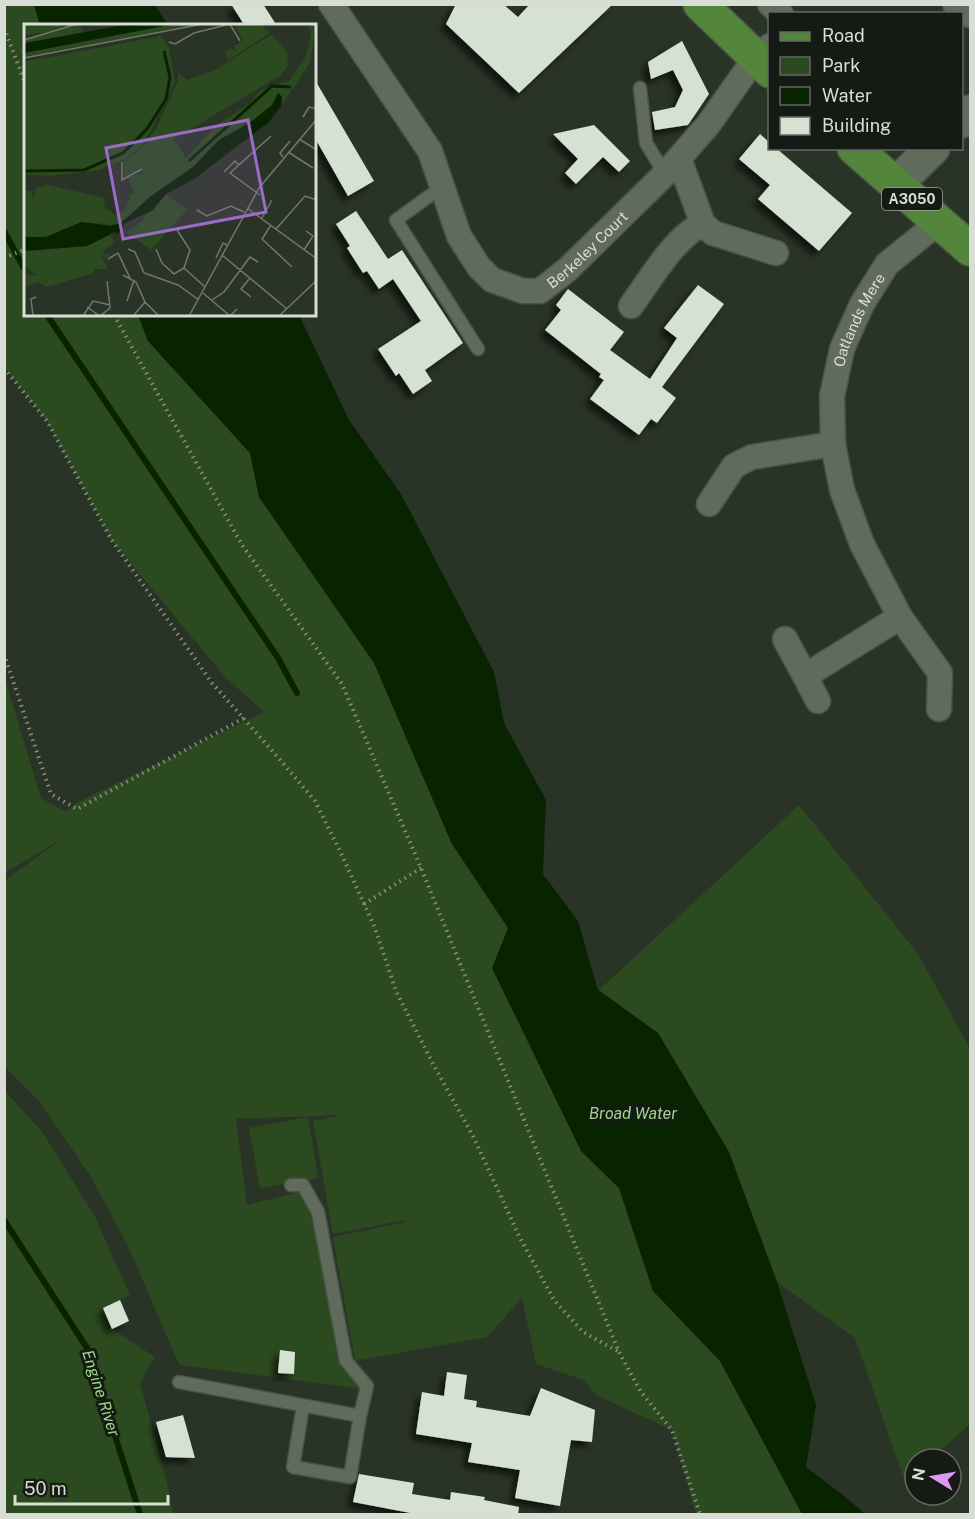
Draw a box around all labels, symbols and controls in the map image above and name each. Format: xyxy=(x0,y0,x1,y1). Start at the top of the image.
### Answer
legend xyxy=(768,12,963,150)
inset map xyxy=(24,24,316,316)
text: Road xyxy=(822,25,865,46)
text: Park xyxy=(822,55,860,76)
text: Water xyxy=(822,85,872,106)
text: Building xyxy=(822,115,891,136)
road number: A3050 xyxy=(882,188,942,210)
street label: Berkeley Court xyxy=(543,207,631,291)
street label: Oatlands Mere xyxy=(830,270,888,368)
water label: Broad Water xyxy=(589,1104,678,1123)
water label: Engine River xyxy=(78,1347,124,1440)
north arrow xyxy=(903,1447,963,1507)
text: N xyxy=(908,1466,929,1482)
scale bar xyxy=(15,1468,168,1506)
text: 50 m xyxy=(24,1478,67,1499)

